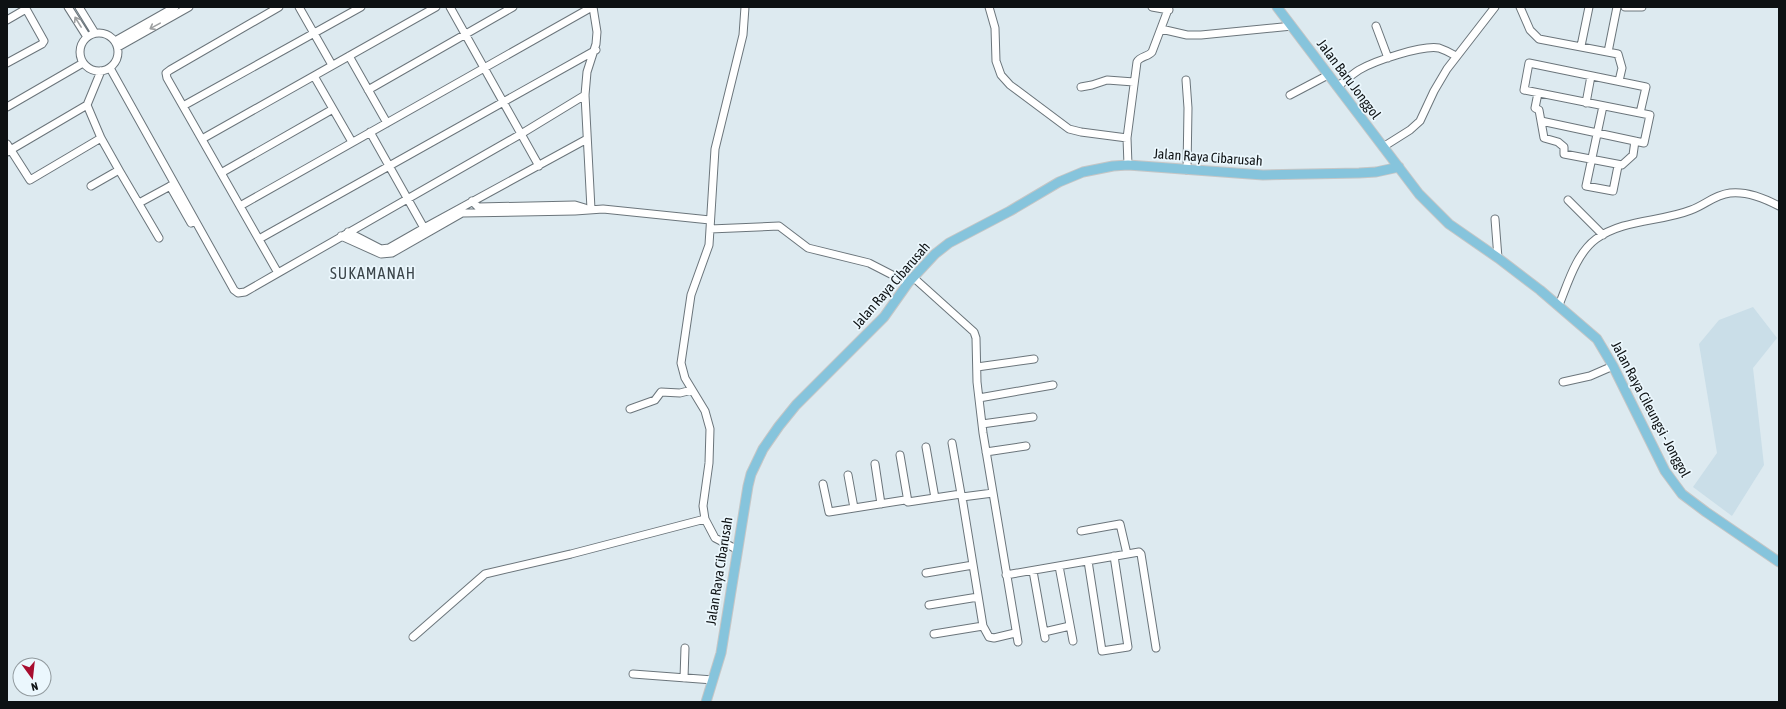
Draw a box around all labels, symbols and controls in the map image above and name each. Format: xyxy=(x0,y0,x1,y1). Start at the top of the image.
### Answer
one-way arrow xyxy=(73,16,81,28)
one-way arrow xyxy=(149,23,161,30)
street label: Jalan Baru Jonggol xyxy=(1314,36,1384,122)
street label: Jalan Raya Cibarusah xyxy=(1153,145,1263,169)
street label: Jalan Raya Cibarusah xyxy=(849,239,933,331)
district label: SUKAMANAH xyxy=(330,264,416,282)
street label: Jalan Raya Cileungsi - Jonggol xyxy=(1608,338,1694,480)
street label: Jalan Raya Cibarusah xyxy=(703,516,735,626)
north arrow xyxy=(12,657,52,697)
text: N xyxy=(30,680,39,693)

